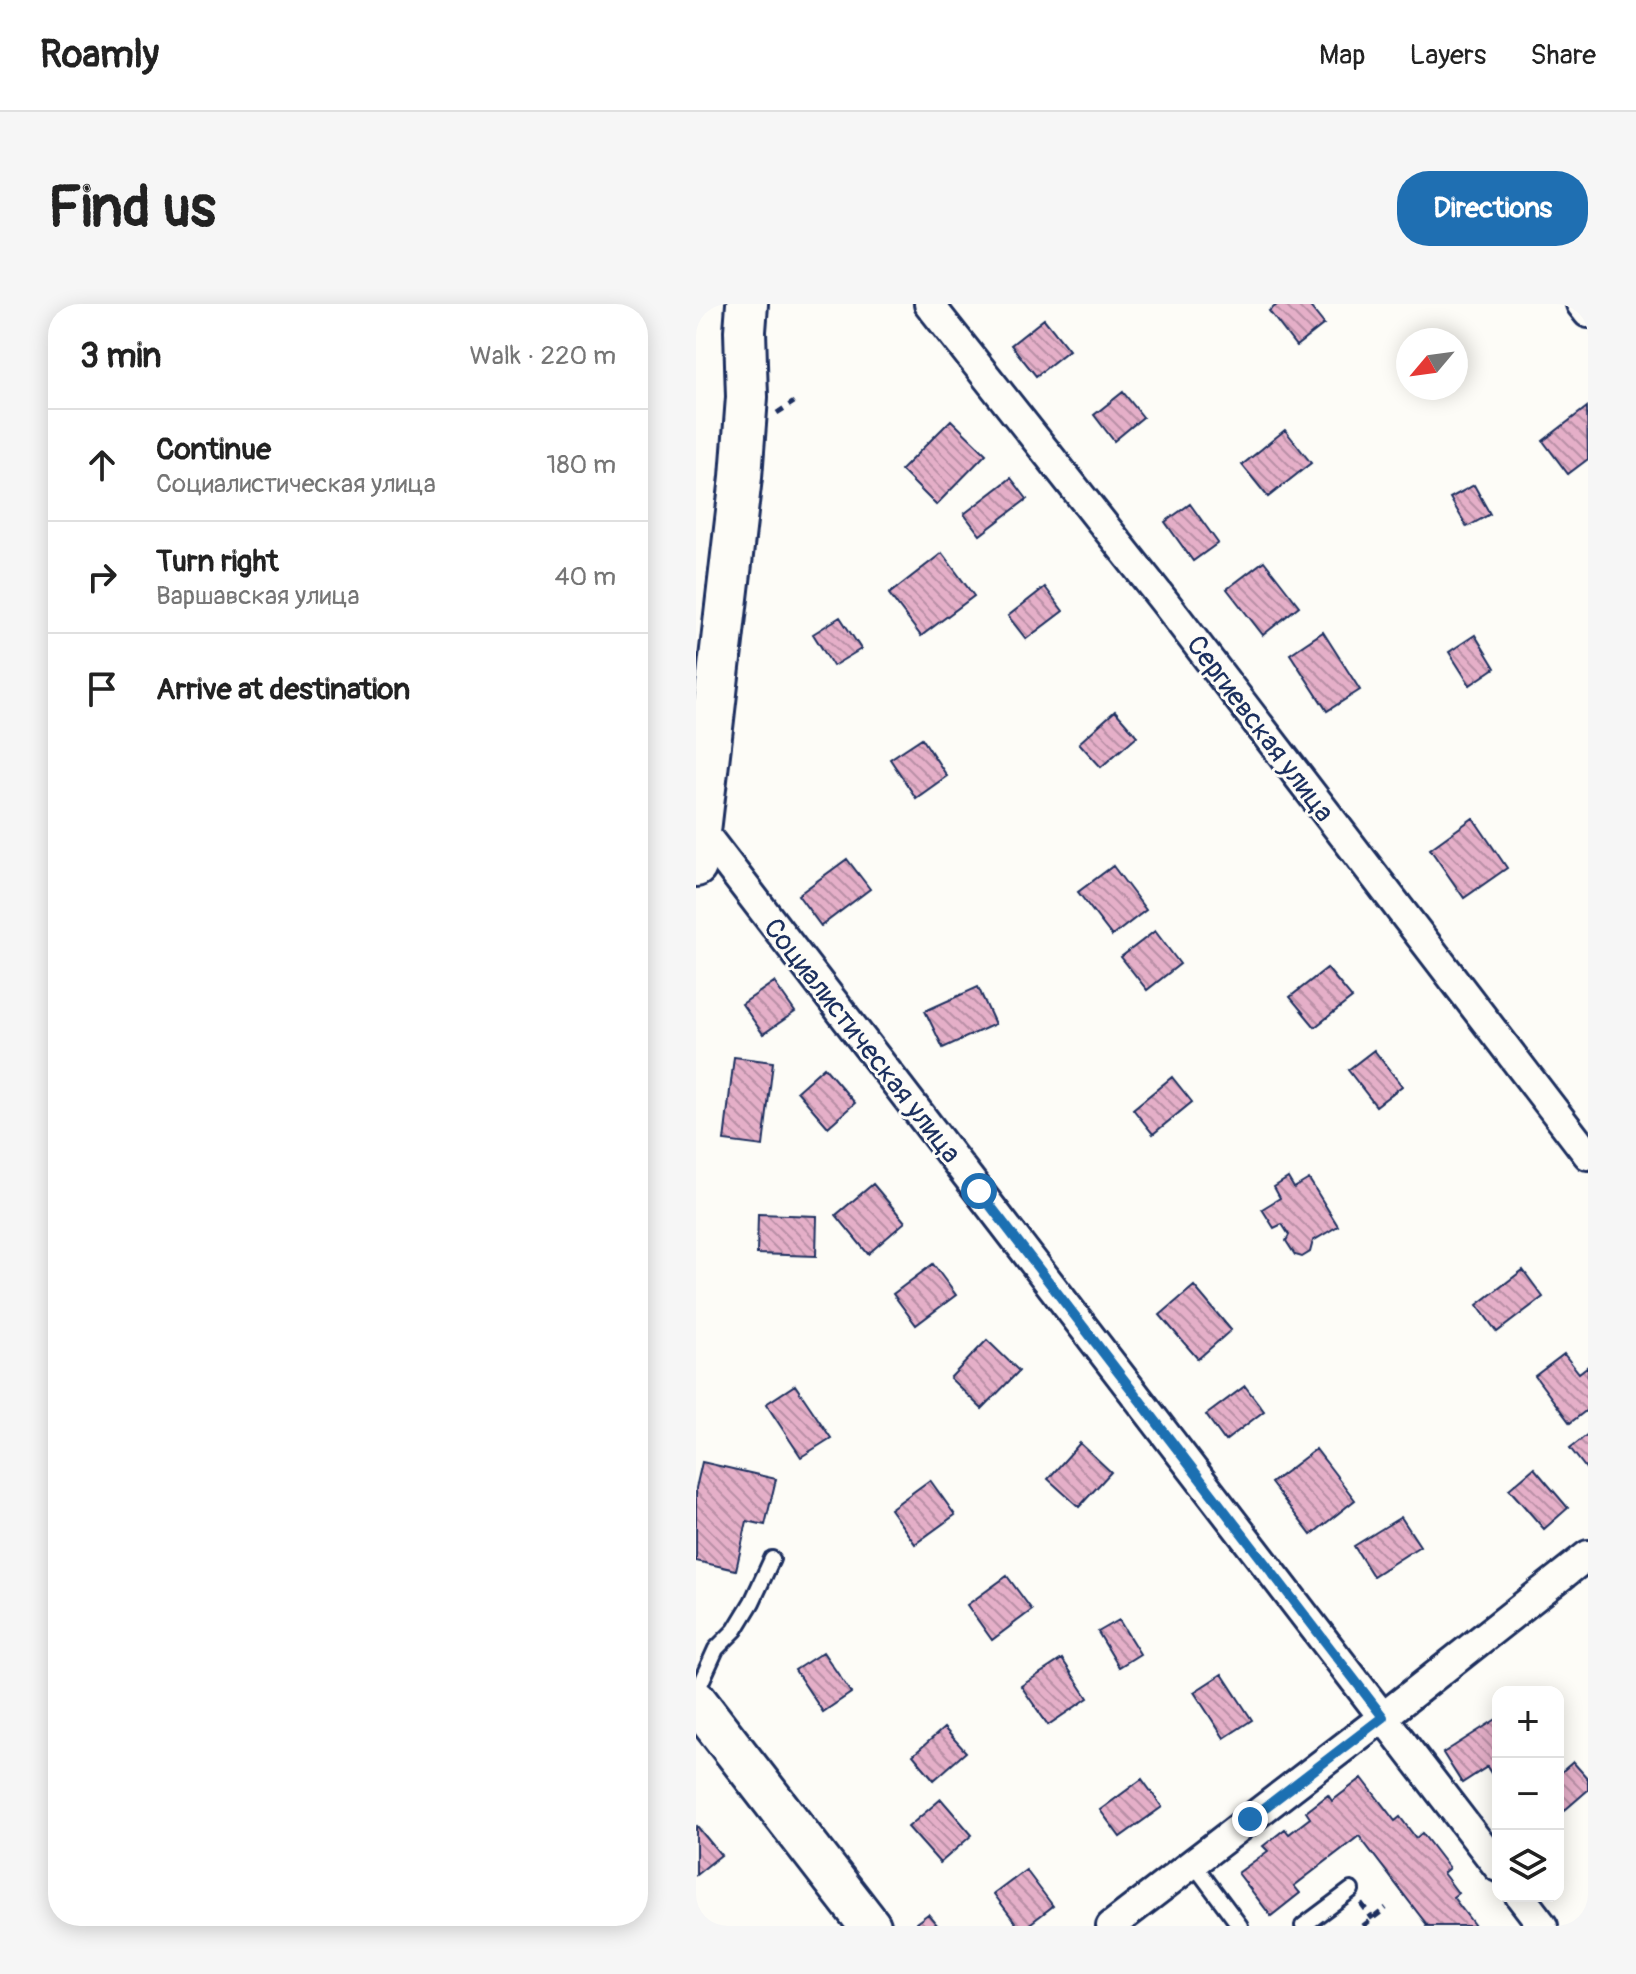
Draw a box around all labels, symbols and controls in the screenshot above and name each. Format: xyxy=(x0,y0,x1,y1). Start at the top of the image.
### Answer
text: Roamly xyxy=(40,31,159,79)
text: Map xyxy=(1319,38,1365,73)
text: Layers xyxy=(1409,38,1486,73)
text: Share xyxy=(1530,38,1596,73)
button: Directions xyxy=(1397,171,1588,246)
text: Find us xyxy=(48,174,216,243)
north arrow xyxy=(1396,328,1468,400)
text: 3 min xyxy=(80,335,162,378)
text: Walk · 220 m xyxy=(469,340,616,372)
text: Continue xyxy=(156,431,271,468)
icon: ahead xyxy=(80,443,124,487)
text: 180 m xyxy=(546,449,616,481)
text: Социалистическая улица xyxy=(156,468,436,500)
text: Turn right xyxy=(156,543,279,580)
icon: right xyxy=(80,555,124,599)
text: 40 m xyxy=(554,561,616,593)
text: Варшавская улица xyxy=(156,580,360,612)
street label: Сергиевская улица xyxy=(1178,629,1341,829)
icon: arrive xyxy=(80,667,124,711)
text: Arrive at destination xyxy=(156,671,410,708)
street label: Социалистическая улица xyxy=(755,911,968,1170)
route start xyxy=(961,1173,997,1209)
map controls xyxy=(1492,1686,1564,1902)
button: + xyxy=(1492,1686,1564,1758)
button: − xyxy=(1492,1758,1564,1830)
route end xyxy=(1232,1801,1268,1837)
button: layers xyxy=(1492,1830,1564,1902)

